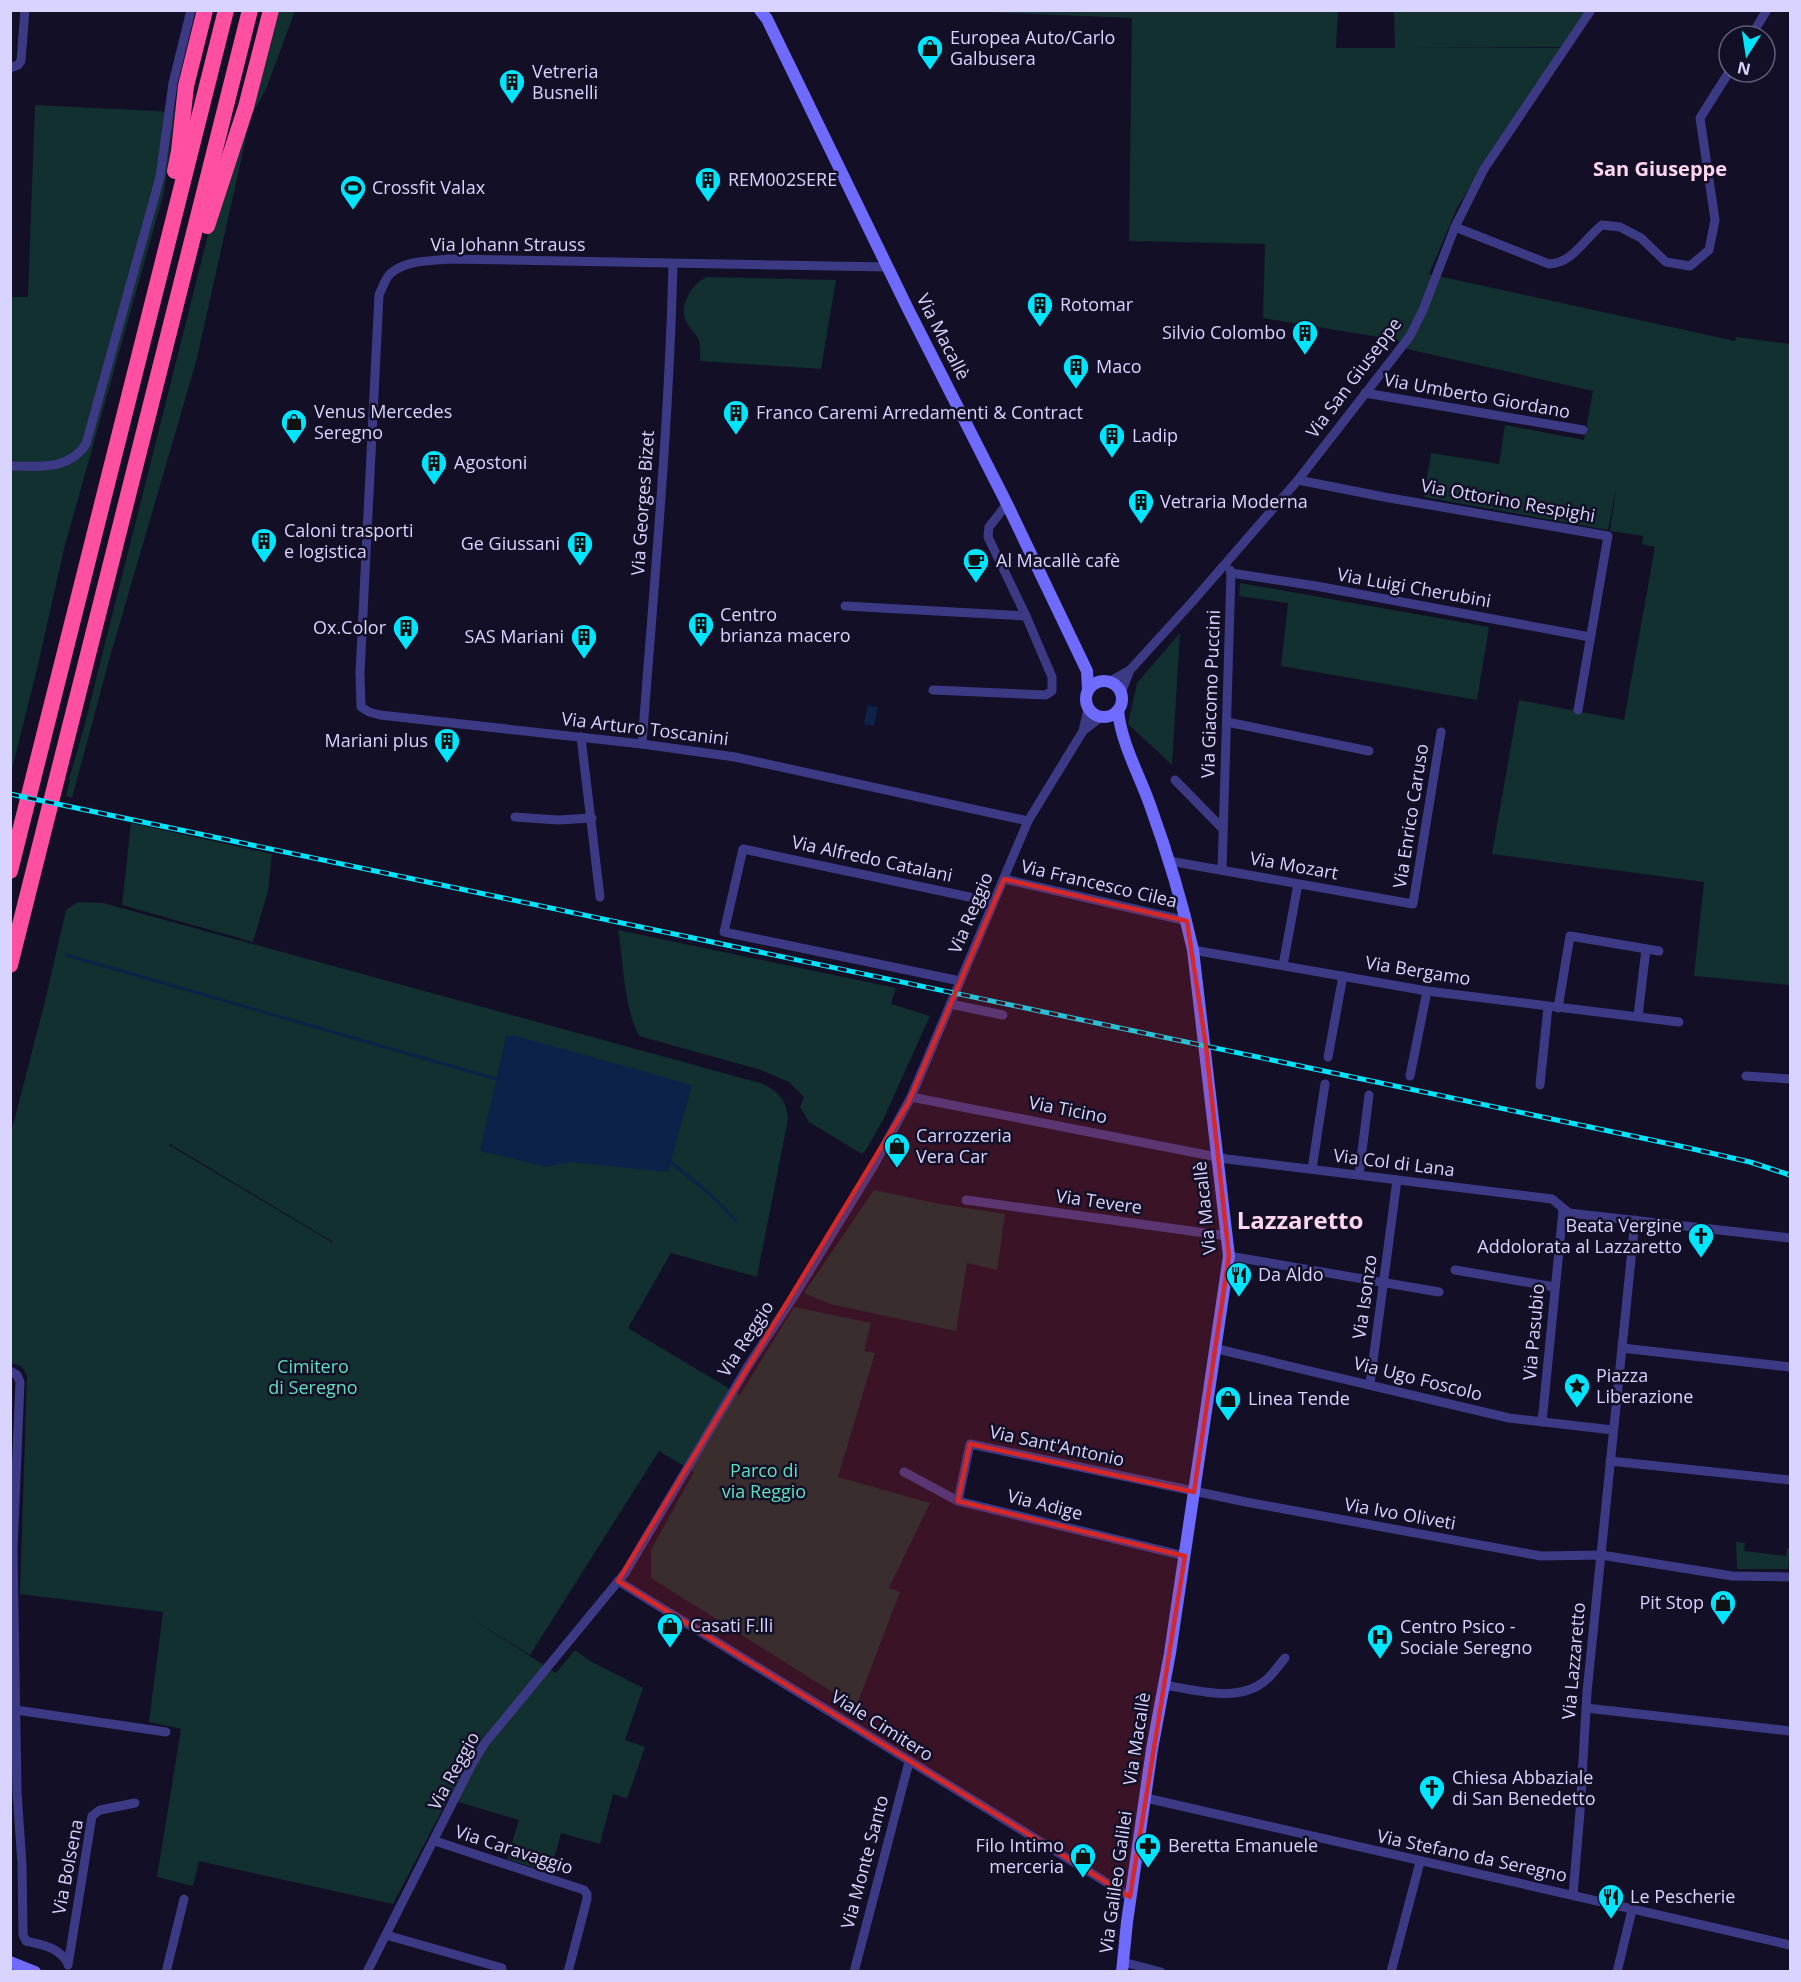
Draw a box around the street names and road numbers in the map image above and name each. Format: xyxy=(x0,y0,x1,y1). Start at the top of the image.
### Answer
street label: Via Johann Strauss xyxy=(430,232,586,256)
street label: Via Macallè xyxy=(912,289,976,384)
street label: Via San Giuseppe xyxy=(1300,312,1406,443)
street label: Via Umberto Giordano xyxy=(1382,367,1572,423)
street label: Via Georges Bizet xyxy=(625,429,659,576)
street label: Via Ottorino Respighi xyxy=(1419,473,1597,527)
street label: Via Luigi Cherubini xyxy=(1335,562,1493,612)
street label: Via Giacomo Puccini xyxy=(1195,609,1225,779)
street label: Via Arturo Toscanini xyxy=(560,706,730,750)
street label: Via Enrico Caruso xyxy=(1387,742,1433,890)
street label: Via Alfredo Catalani xyxy=(790,829,955,887)
street label: Via Mozart xyxy=(1248,845,1340,885)
street label: Via Francesco Cilea xyxy=(1019,853,1180,913)
street label: Via Reggio xyxy=(942,868,998,957)
street label: Via Bergamo xyxy=(1364,950,1473,990)
street label: Via Ticino xyxy=(1027,1090,1109,1128)
street label: Via Col di Lana xyxy=(1332,1143,1456,1181)
street label: Via Macallè xyxy=(1187,1160,1221,1256)
street label: Via Tevere xyxy=(1055,1183,1144,1219)
street label: Via Isonzo xyxy=(1346,1253,1382,1340)
street label: Via Pasubio xyxy=(1517,1283,1549,1381)
street label: Via Reggio xyxy=(712,1296,779,1381)
street label: Via Ugo Foscolo xyxy=(1351,1350,1485,1406)
street label: Via Sant'Antonio xyxy=(988,1419,1127,1471)
street label: Via Adige xyxy=(1005,1483,1085,1525)
street label: Via Ivo Oliveti xyxy=(1343,1491,1458,1535)
street label: Via Lazzaretto xyxy=(1556,1601,1590,1720)
street label: Viale Cimitero xyxy=(827,1684,938,1766)
street label: Via Macallè xyxy=(1117,1691,1155,1787)
street label: Via Reggio xyxy=(422,1727,484,1814)
street label: Via Monte Santo xyxy=(835,1792,893,1931)
street label: Via Galileo Galilei xyxy=(1093,1809,1137,1955)
street label: Via Bolsena xyxy=(46,1817,88,1917)
street label: Via Caravaggio xyxy=(452,1819,576,1879)
street label: Via Stefano da Seregno xyxy=(1375,1823,1569,1887)

